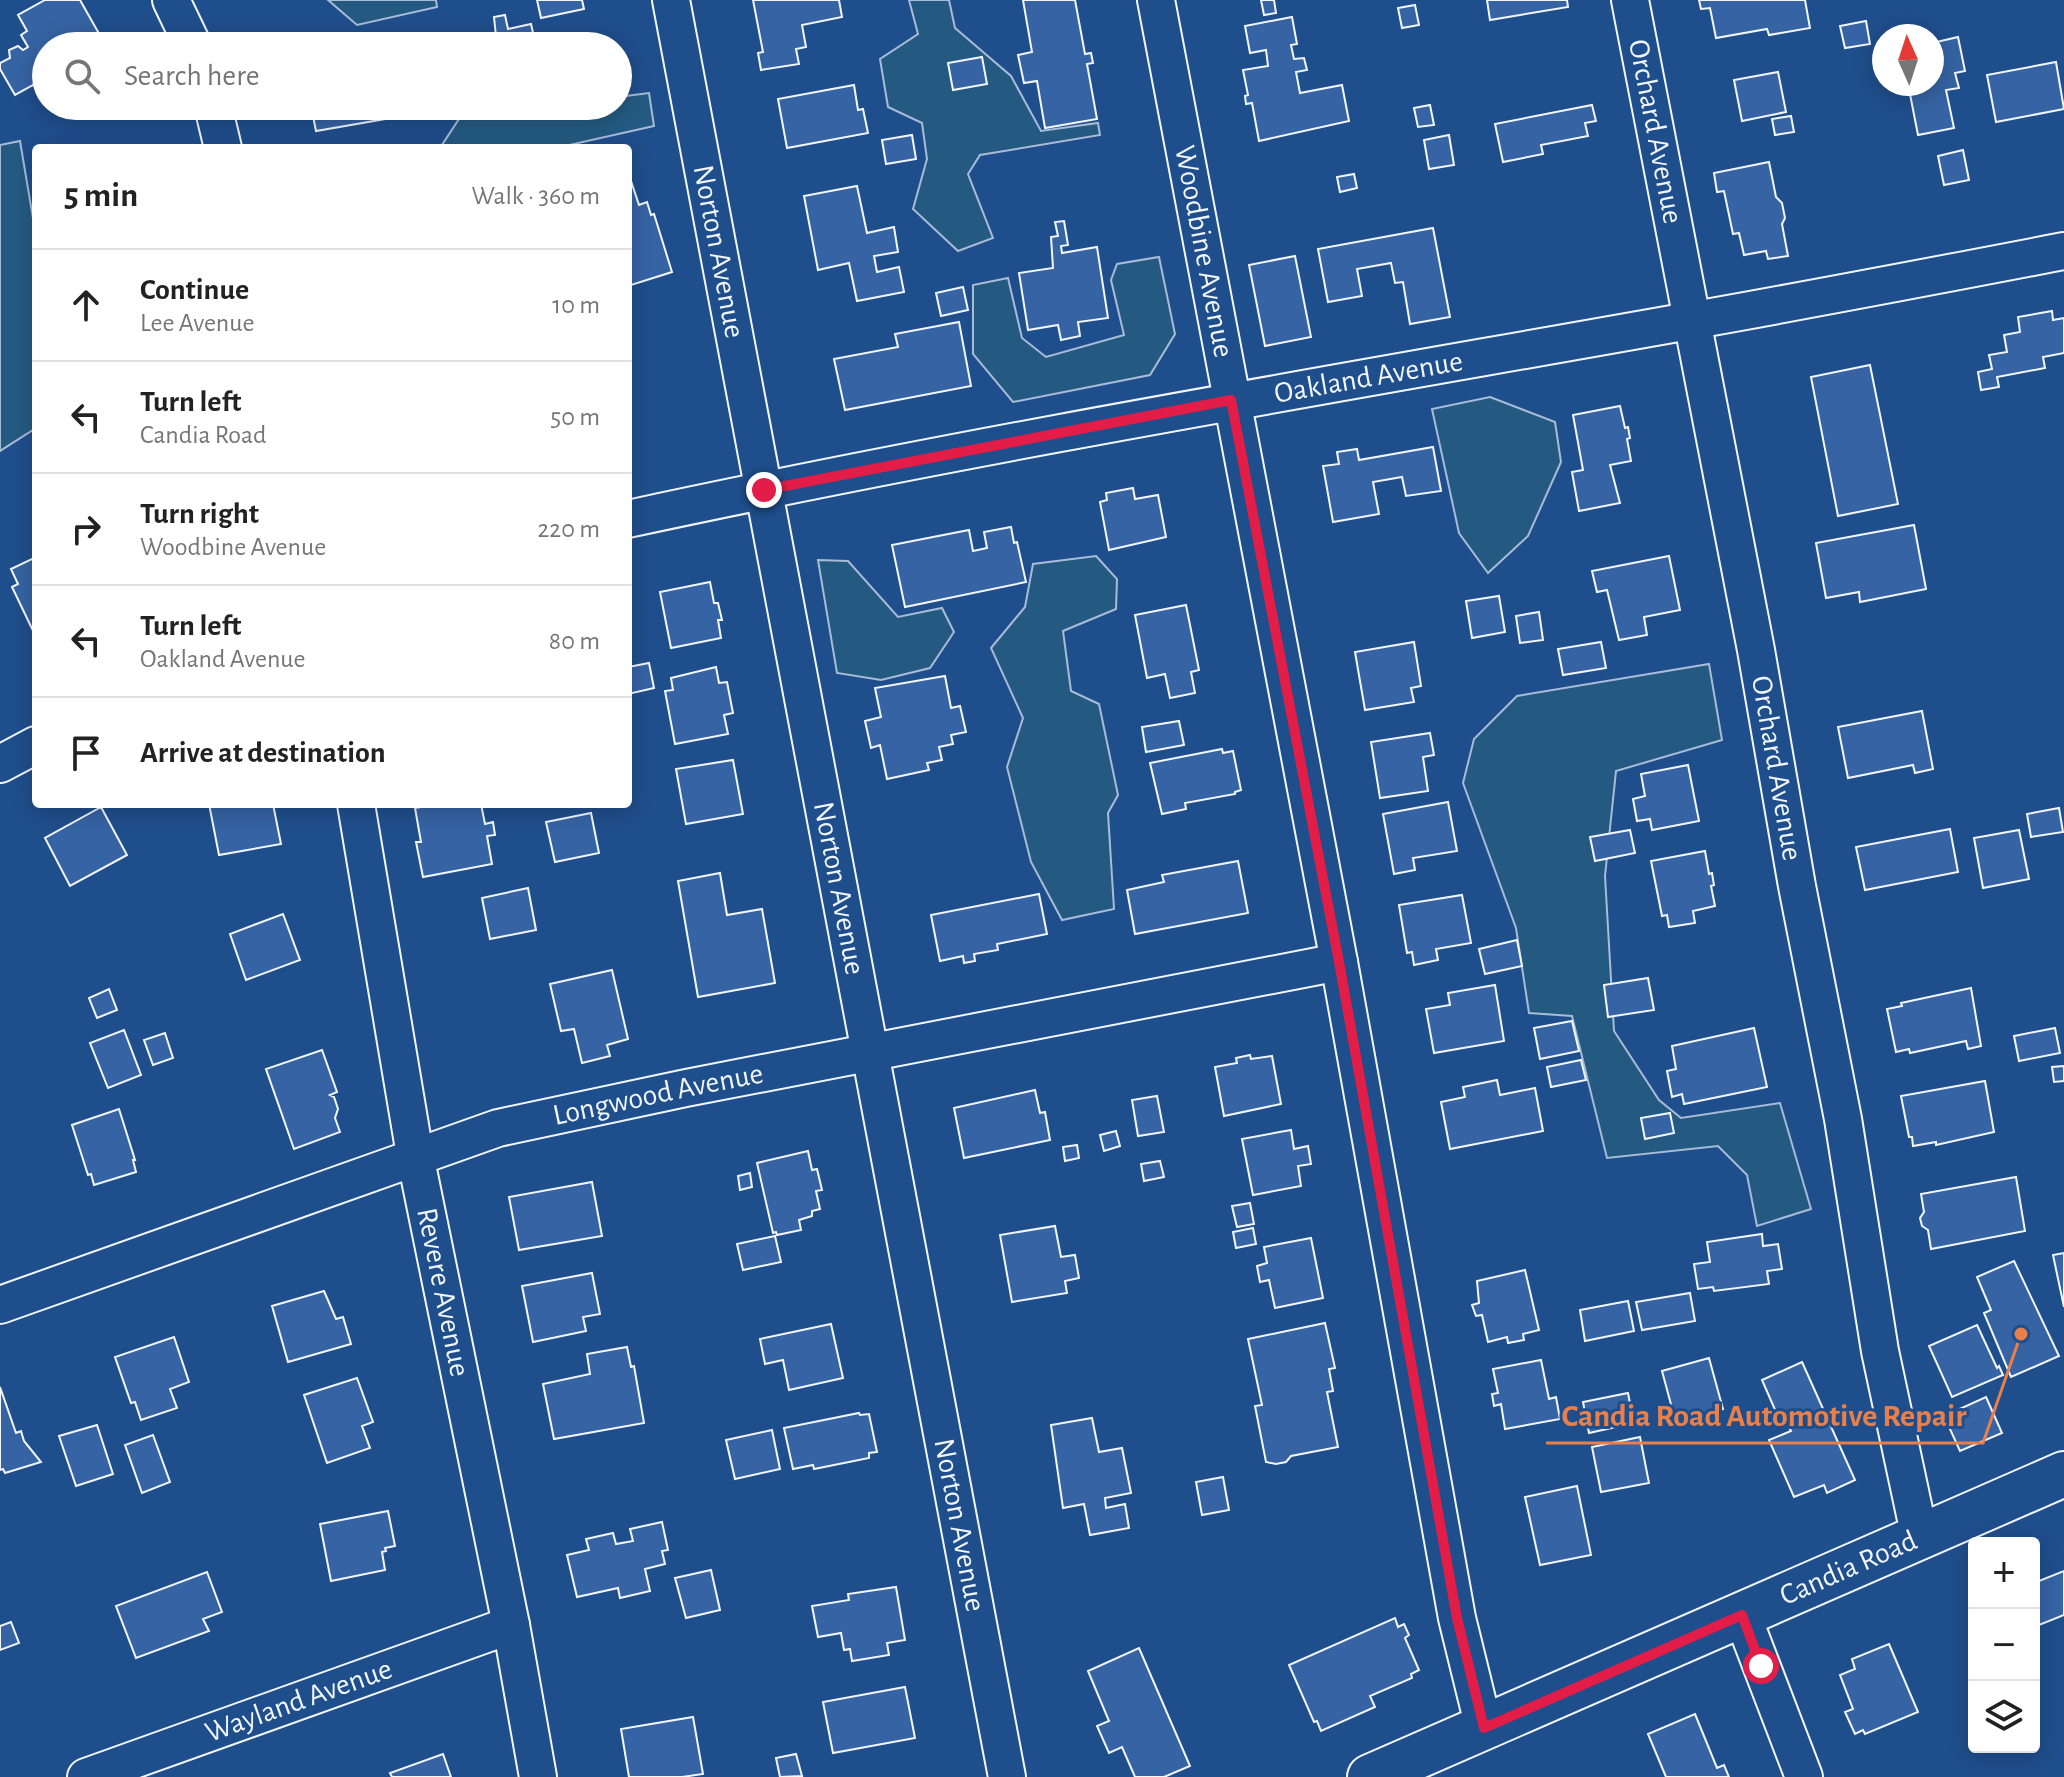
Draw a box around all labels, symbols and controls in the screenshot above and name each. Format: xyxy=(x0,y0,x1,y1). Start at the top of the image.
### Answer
north arrow xyxy=(1872,24,1944,96)
search box xyxy=(32,32,632,120)
street label: Orchard Avenue xyxy=(1623,37,1688,226)
icon: search xyxy=(60,54,104,98)
text: Search here xyxy=(124,61,260,91)
street label: Woodbine Avenue xyxy=(1169,143,1239,360)
street label: Norton Avenue xyxy=(688,162,750,341)
text: 5 min xyxy=(64,179,138,213)
text: Walk · 360 m xyxy=(472,183,600,209)
text: Continue xyxy=(140,275,249,305)
icon: ahead xyxy=(64,283,108,327)
text: 10 m xyxy=(552,292,600,318)
text: Lee Avenue xyxy=(140,310,255,336)
street label: Oakland Avenue xyxy=(1272,346,1465,409)
text: Turn left xyxy=(140,387,241,417)
icon: left xyxy=(64,395,108,439)
text: 50 m xyxy=(550,404,600,430)
text: Candia Road xyxy=(140,422,266,448)
route end xyxy=(746,472,782,508)
text: Turn right xyxy=(140,499,259,529)
icon: right xyxy=(64,507,108,551)
text: 220 m xyxy=(538,516,600,542)
text: Woodbine Avenue xyxy=(140,534,326,560)
text: Turn left xyxy=(140,611,241,641)
icon: left xyxy=(64,619,108,663)
text: 80 m xyxy=(549,628,600,654)
text: Oakland Avenue xyxy=(140,646,306,672)
street label: Orchard Avenue xyxy=(1746,673,1807,863)
icon: arrive xyxy=(64,731,108,775)
text: Arrive at destination xyxy=(140,738,386,768)
street label: Norton Avenue xyxy=(808,799,870,977)
street label: Longwood Avenue xyxy=(550,1058,766,1131)
street label: Revere Avenue xyxy=(411,1205,475,1379)
callout: Candia Road Automotive Repair xyxy=(1546,1387,1983,1443)
text: Candia Road Automotive Repair xyxy=(1561,1400,1967,1432)
street label: Norton Avenue xyxy=(928,1436,990,1614)
street label: Candia Road xyxy=(1775,1525,1921,1611)
map controls xyxy=(1968,1537,2040,1753)
button: + xyxy=(1968,1537,2040,1609)
button: − xyxy=(1968,1609,2040,1681)
route start xyxy=(1743,1648,1779,1684)
street label: Wayland Avenue xyxy=(201,1654,396,1748)
button: layers xyxy=(1968,1681,2040,1753)

